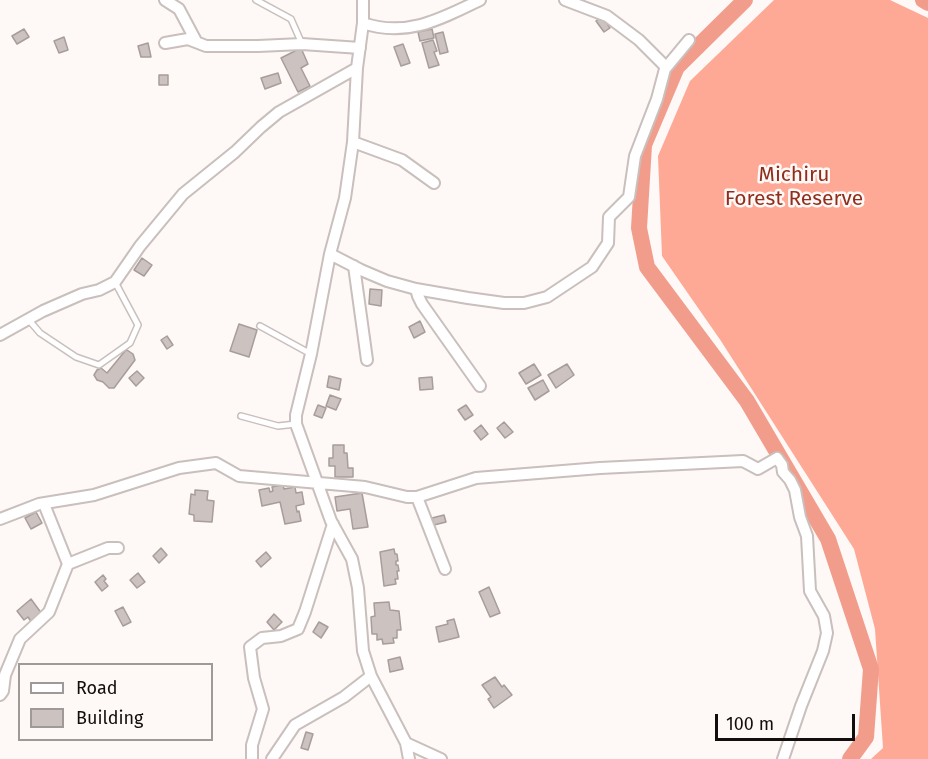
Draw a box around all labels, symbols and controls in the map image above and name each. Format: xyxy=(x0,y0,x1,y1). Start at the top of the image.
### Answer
park label: Michiru Forest Reserve xyxy=(725,162,863,212)
legend xyxy=(18,663,213,741)
text: Road xyxy=(76,677,118,699)
scale bar xyxy=(718,702,858,740)
text: Building xyxy=(76,707,143,729)
text: 100 m xyxy=(726,713,774,735)

